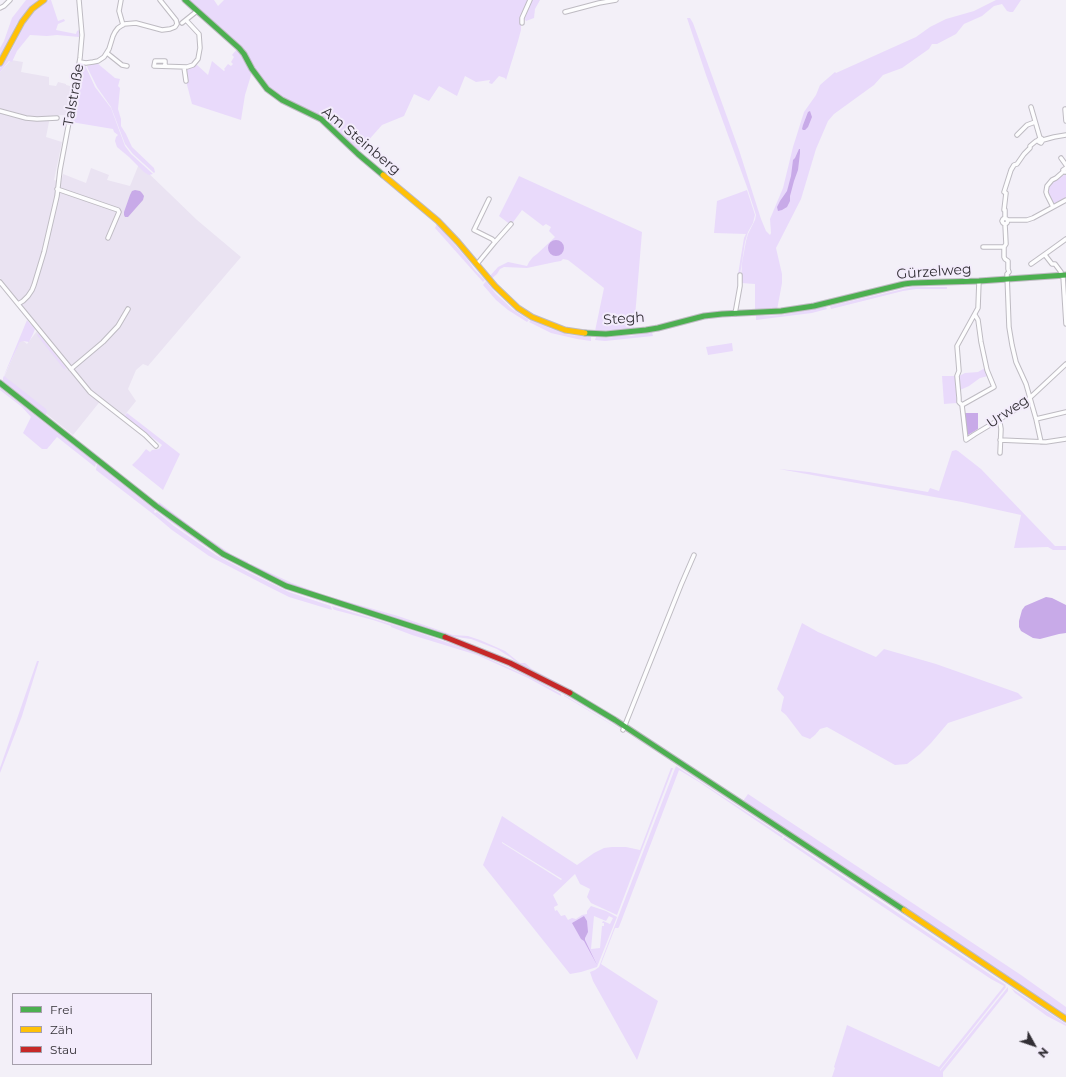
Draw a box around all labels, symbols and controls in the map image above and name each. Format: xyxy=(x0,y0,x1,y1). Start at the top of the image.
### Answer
street label: Talstraße xyxy=(60,62,88,128)
street label: Am Steinberg xyxy=(318,103,404,179)
street label: Gürzelweg xyxy=(896,261,972,283)
street label: Stegh xyxy=(603,309,645,329)
street label: Urweg xyxy=(984,392,1032,432)
legend xyxy=(12,993,152,1065)
text: Frei xyxy=(50,1002,73,1017)
text: Zäh xyxy=(50,1022,73,1037)
north arrow xyxy=(1014,1025,1054,1065)
text: Stau xyxy=(50,1042,77,1057)
text: N xyxy=(1035,1045,1051,1061)

